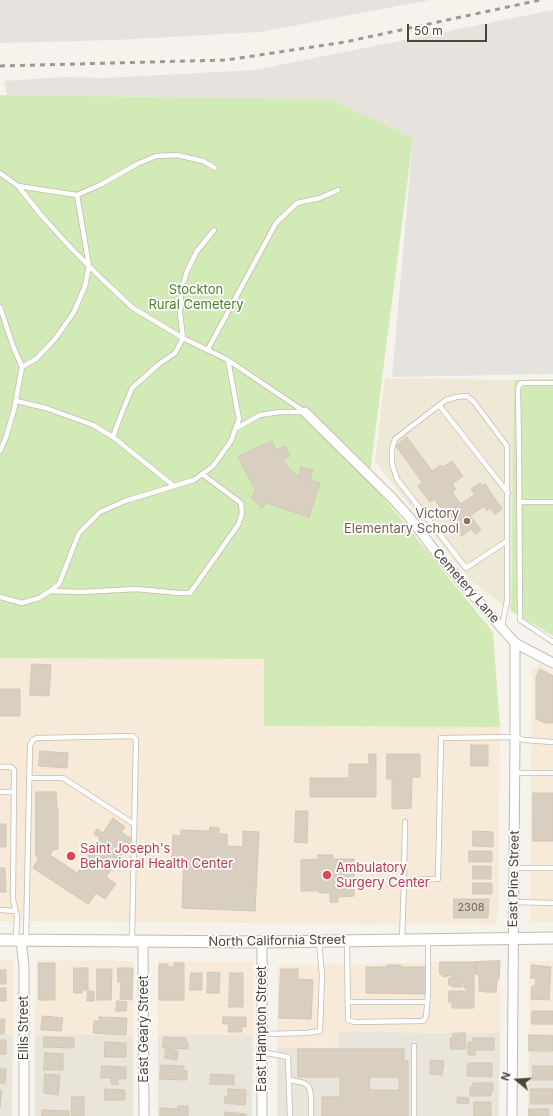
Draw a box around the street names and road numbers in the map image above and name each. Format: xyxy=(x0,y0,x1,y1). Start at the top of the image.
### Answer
street label: Cemetery Lane xyxy=(429,546,503,626)
street label: East Pine Street xyxy=(505,830,523,928)
street label: North California Street xyxy=(208,932,346,950)
street label: East Hampton Street xyxy=(254,966,270,1092)
street label: East Geary Street xyxy=(136,975,152,1083)
street label: Ellis Street xyxy=(16,996,32,1060)

